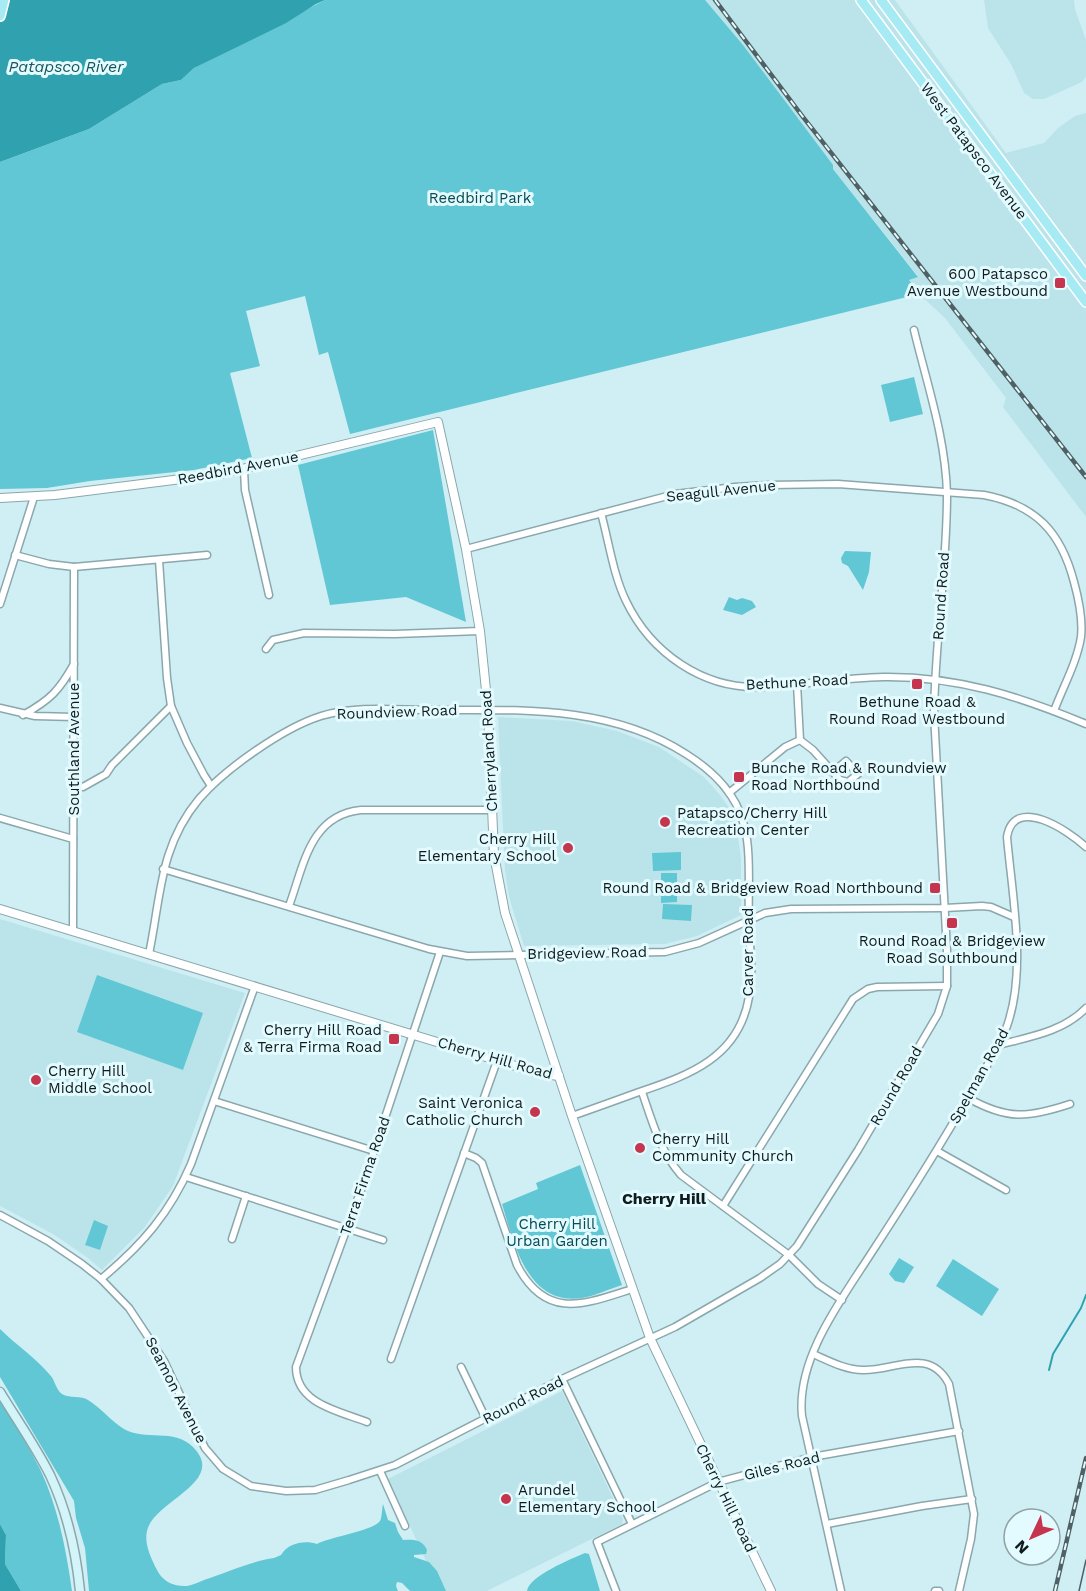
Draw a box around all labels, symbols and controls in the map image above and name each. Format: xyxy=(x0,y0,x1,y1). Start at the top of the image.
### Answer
water label: Patapsco River xyxy=(9,57,124,76)
street label: West Patapsco Avenue xyxy=(917,79,1031,223)
park label: Reedbird Park xyxy=(429,189,532,207)
place label: 600 Patapsco Avenue Westbound xyxy=(907,265,1048,300)
marker: 600 Patapsco Avenue Westbound xyxy=(1053,276,1067,290)
street label: Reedbird Avenue xyxy=(176,447,300,489)
street label: Seagull Avenue xyxy=(665,476,777,506)
street label: Round Road xyxy=(929,551,953,641)
street label: Bethune Road xyxy=(745,670,849,694)
marker: Bethune Road & Round Road Westbound xyxy=(910,677,924,691)
street label: Southland Avenue xyxy=(65,683,83,815)
street label: Cherryland Road xyxy=(477,690,501,812)
place label: Bethune Road & Round Road Westbound xyxy=(829,693,1005,728)
street label: Roundview Road xyxy=(336,701,458,723)
place label: Bunche Road & Roundview Road Northbound xyxy=(751,759,947,794)
marker: Bunche Road & Roundview Road Northbound xyxy=(732,770,746,784)
place label: Patapsco/Cherry Hill Recreation Center xyxy=(677,804,827,839)
marker: Patapsco/Cherry Hill Recreation Center xyxy=(658,815,672,829)
place label: Cherry Hill Elementary School xyxy=(418,830,556,865)
marker: Cherry Hill Elementary School xyxy=(561,841,575,855)
place label: Round Road & Bridgeview Road Northbound xyxy=(602,879,923,897)
marker: Round Road & Bridgeview Road Northbound xyxy=(928,881,942,895)
street label: Carver Road xyxy=(739,908,757,996)
marker: Round Road & Bridgeview Road Southbound xyxy=(945,916,959,930)
place label: Round Road & Bridgeview Road Southbound xyxy=(859,932,1046,967)
street label: Bridgeview Road xyxy=(527,943,647,963)
place label: Cherry Hill Road & Terra Firma Road xyxy=(243,1021,382,1056)
street label: Spelman Road xyxy=(945,1025,1013,1127)
marker: Cherry Hill Road & Terra Firma Road xyxy=(387,1032,401,1046)
street label: Cherry Hill Road xyxy=(436,1033,554,1083)
street label: Round Road xyxy=(866,1043,926,1129)
place label: Cherry Hill Middle School xyxy=(48,1062,152,1097)
marker: Cherry Hill Middle School xyxy=(29,1073,43,1087)
place label: Saint Veronica Catholic Church xyxy=(405,1094,524,1129)
marker: Saint Veronica Catholic Church xyxy=(528,1105,542,1119)
street label: Terra Firma Road xyxy=(336,1114,394,1238)
place label: Cherry Hill Community Church xyxy=(652,1130,794,1165)
marker: Cherry Hill Community Church xyxy=(633,1141,647,1155)
district label: Cherry Hill xyxy=(622,1189,707,1208)
park label: Cherry Hill Urban Garden xyxy=(506,1215,608,1250)
street label: Seamon Avenue xyxy=(141,1334,211,1446)
street label: Round Road xyxy=(480,1372,566,1428)
street label: Cherry Hill Road xyxy=(692,1441,760,1555)
street label: Giles Road xyxy=(742,1448,822,1484)
place label: Arundel Elementary School xyxy=(518,1481,657,1516)
marker: Arundel Elementary School xyxy=(499,1492,513,1506)
north arrow xyxy=(1002,1507,1062,1567)
text: N xyxy=(1011,1536,1033,1558)

